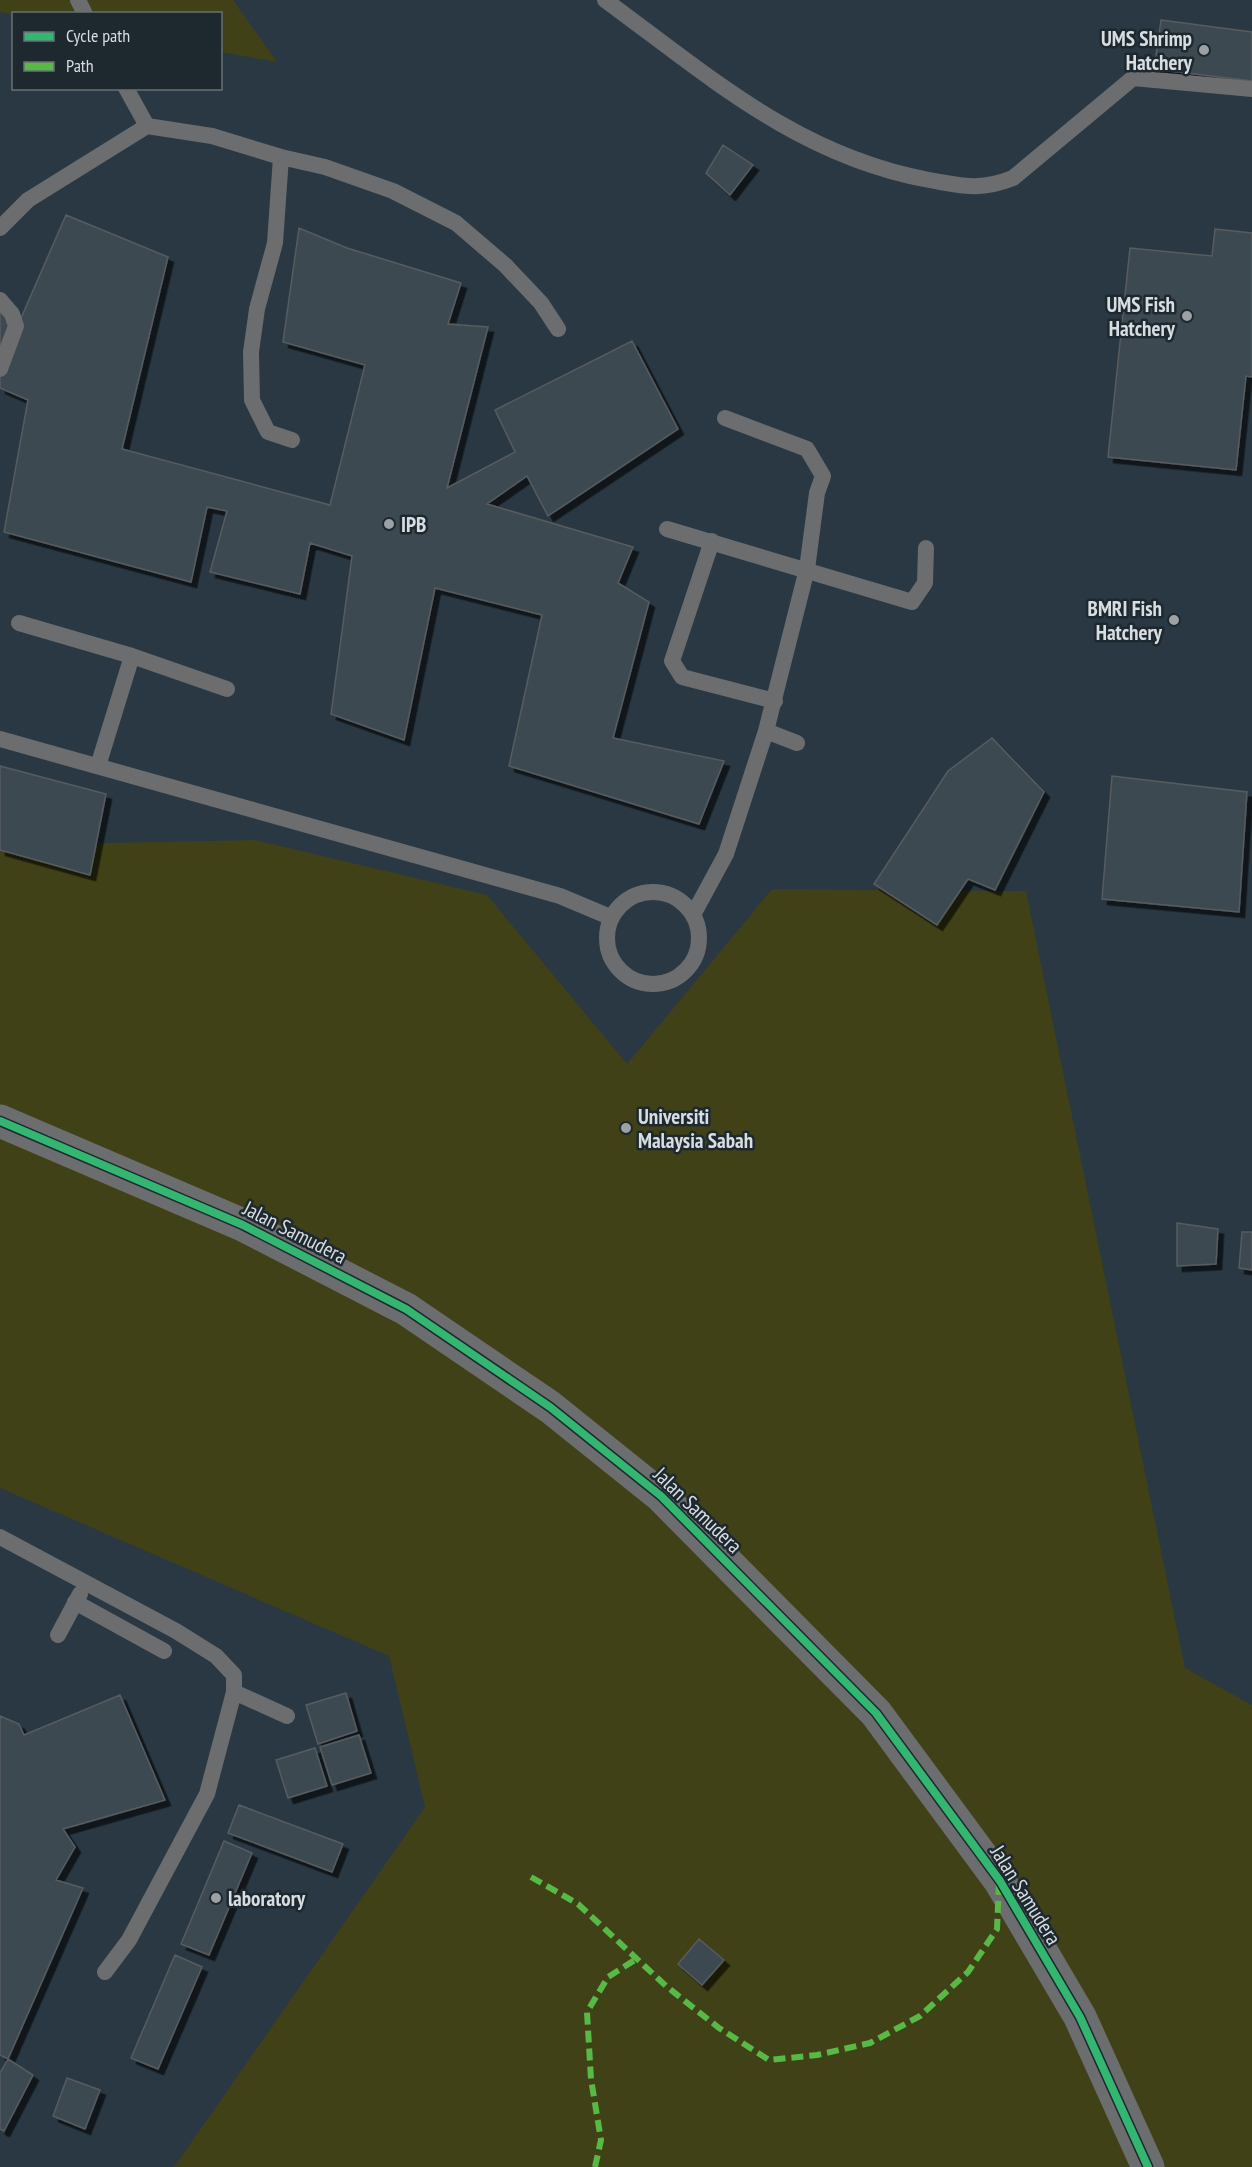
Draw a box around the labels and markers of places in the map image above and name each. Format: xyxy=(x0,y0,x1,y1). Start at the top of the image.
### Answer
place label: UMS Shrimp Hatchery xyxy=(1101,25,1193,76)
marker: UMS Shrimp Hatchery xyxy=(1197,43,1211,57)
place label: UMS Fish Hatchery xyxy=(1106,291,1176,342)
marker: UMS Fish Hatchery xyxy=(1180,309,1194,323)
place label: IPB xyxy=(401,511,426,538)
marker: IPB xyxy=(382,517,396,531)
place label: BMRI Fish Hatchery xyxy=(1088,595,1163,646)
marker: BMRI Fish Hatchery xyxy=(1167,613,1181,627)
place label: Universiti Malaysia Sabah xyxy=(638,1103,753,1154)
marker: Universiti Malaysia Sabah xyxy=(619,1121,633,1135)
place label: laboratory xyxy=(228,1885,306,1912)
marker: laboratory xyxy=(209,1891,223,1905)

